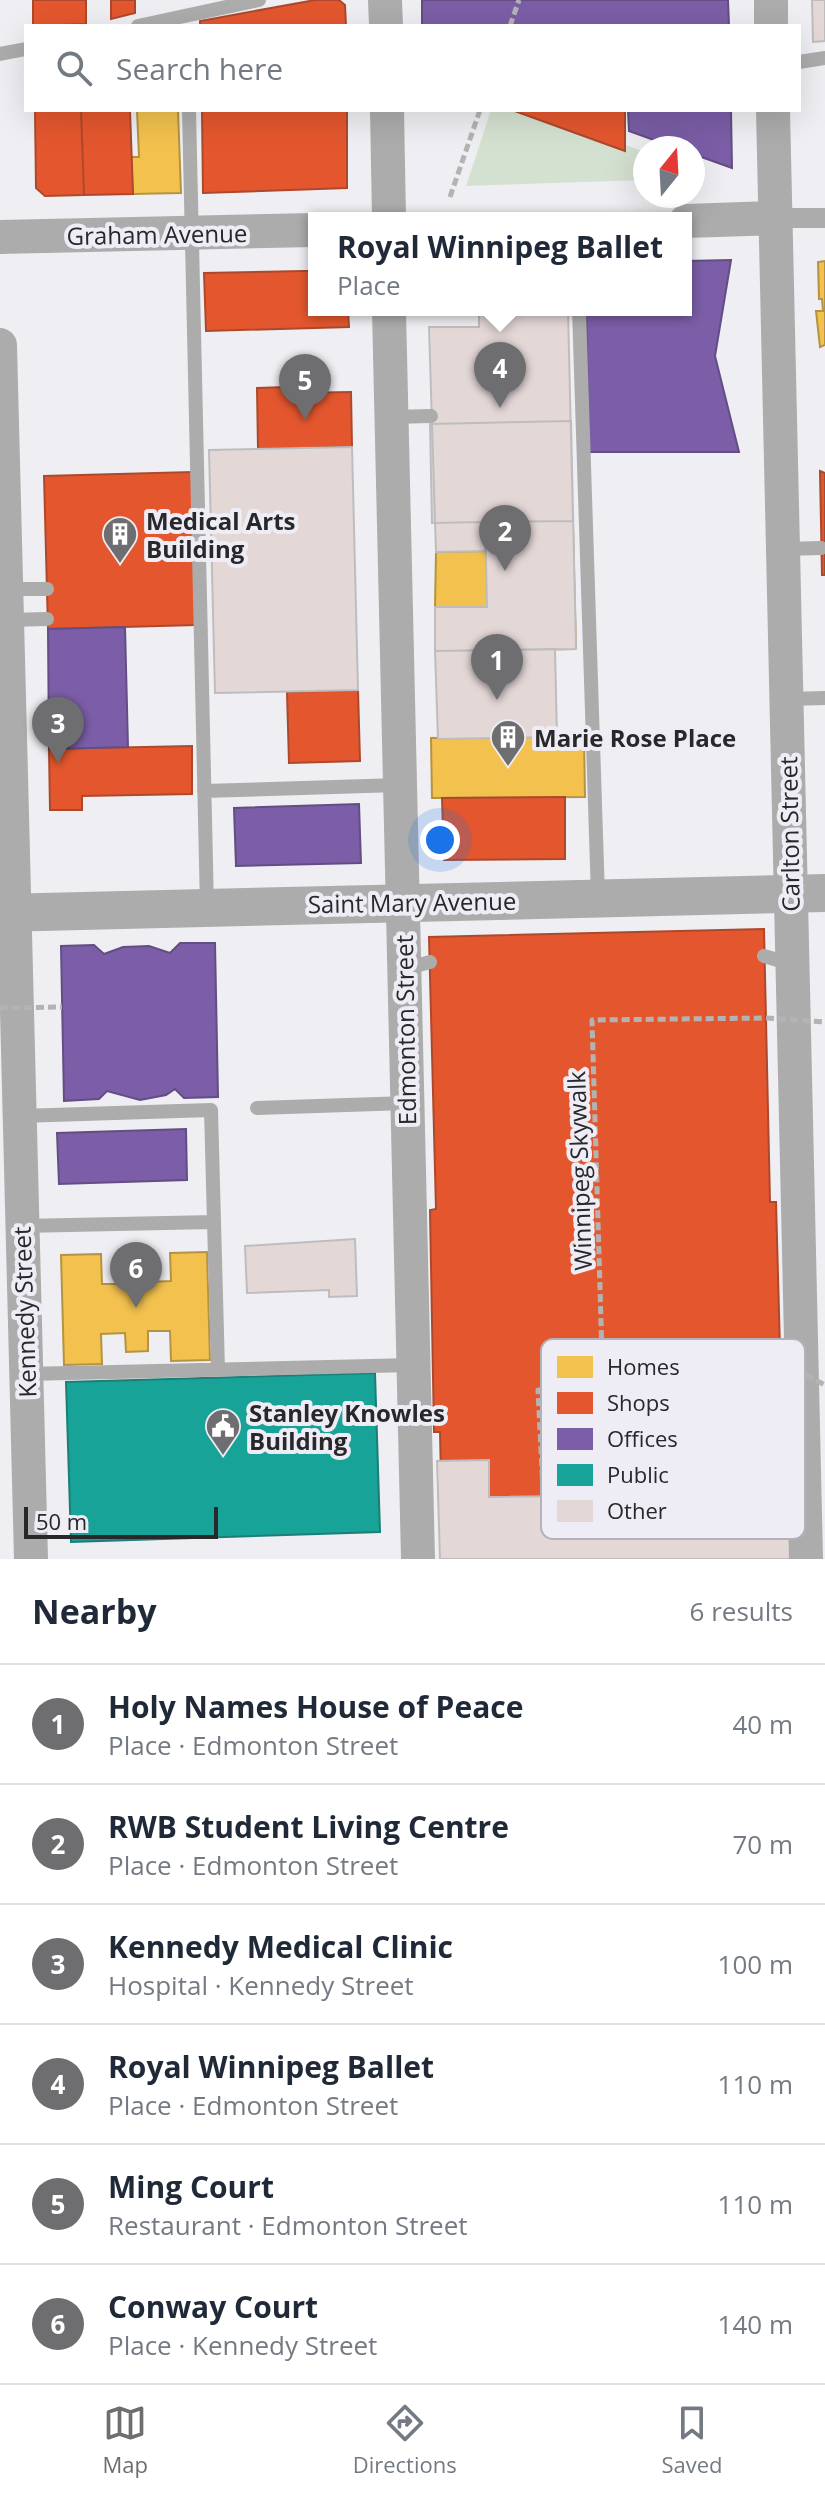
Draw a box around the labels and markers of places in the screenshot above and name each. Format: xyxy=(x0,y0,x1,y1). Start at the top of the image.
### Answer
pin: 4 xyxy=(474,342,526,408)
pin: 5 xyxy=(279,354,331,420)
place label: Medical Arts Building xyxy=(146,504,296,565)
pin: 2 xyxy=(479,505,531,571)
building icon: Medical Arts Building xyxy=(101,515,139,565)
pin: 1 xyxy=(471,634,523,700)
pin: 3 xyxy=(32,697,84,763)
building icon: Marie Rose Place xyxy=(489,718,527,768)
place label: Marie Rose Place xyxy=(534,721,736,754)
pin: 6 xyxy=(110,1242,162,1308)
place label: Stanley Knowles Building xyxy=(249,1396,445,1457)
public building icon: Stanley Knowles Building xyxy=(204,1407,242,1457)

